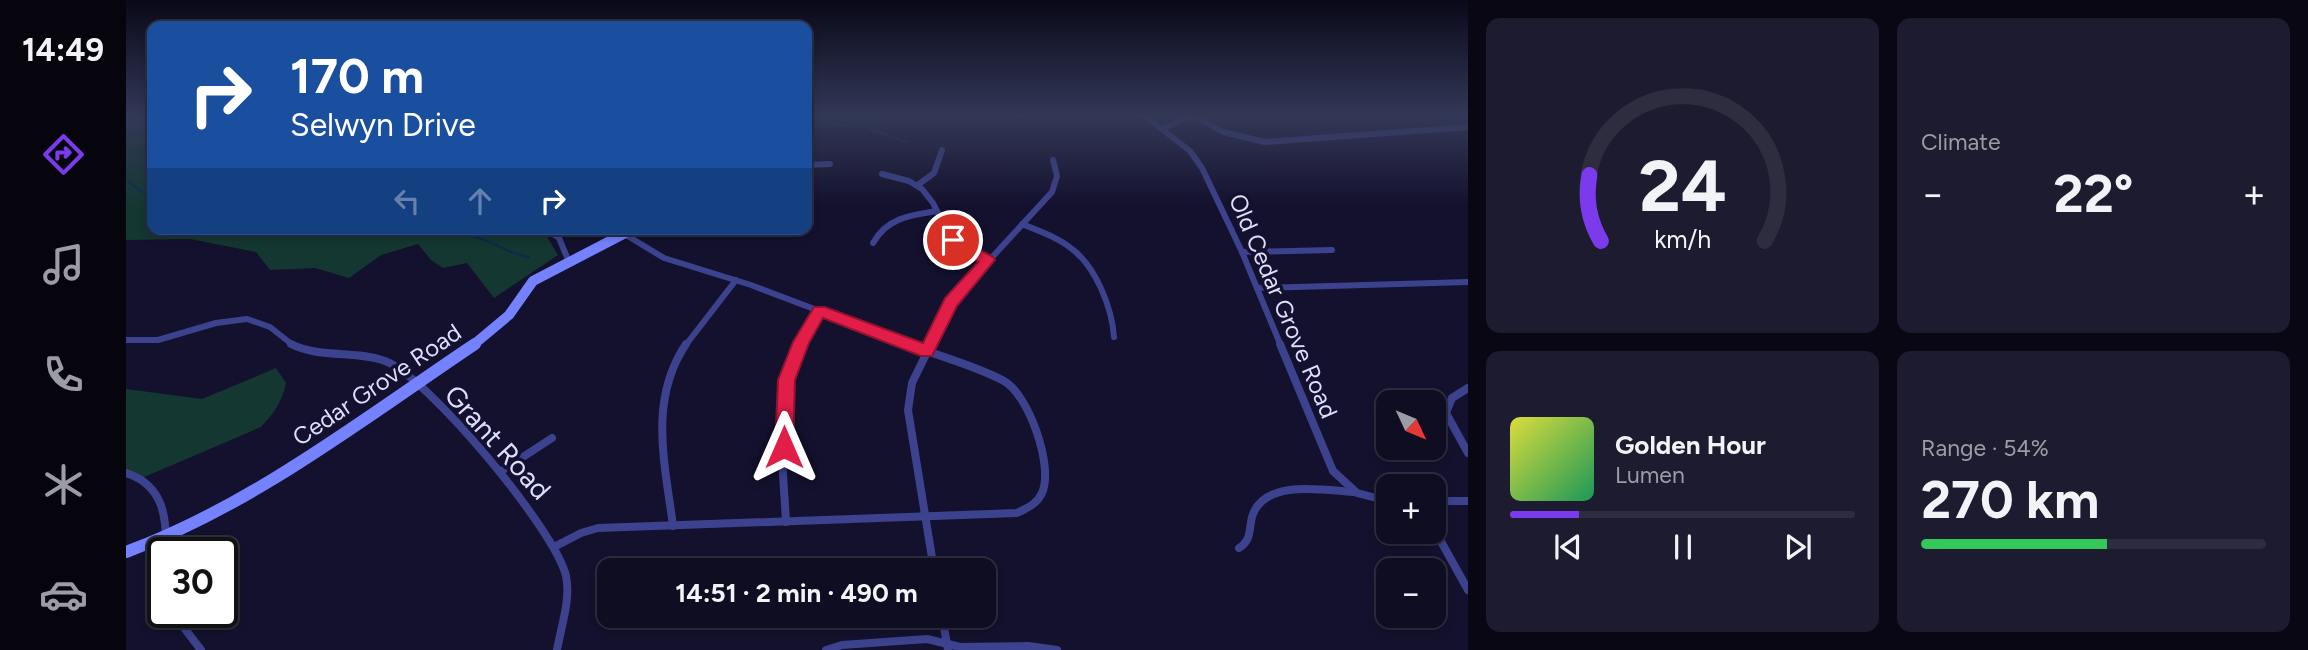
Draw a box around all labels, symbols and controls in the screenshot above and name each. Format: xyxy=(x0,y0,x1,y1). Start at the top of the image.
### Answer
text: 14:49 xyxy=(22,31,104,69)
text: 170 m xyxy=(290,46,424,105)
icon: right xyxy=(175,49,266,140)
text: Selwyn Drive xyxy=(290,106,476,144)
text: Climate xyxy=(1921,128,2000,156)
icon: directions xyxy=(39,130,88,179)
text: 24 xyxy=(1638,143,1727,230)
text: 22° xyxy=(2054,163,2133,225)
text: − xyxy=(1921,171,1945,217)
text: + xyxy=(2242,171,2266,217)
icon: left xyxy=(388,182,426,220)
icon: ahead xyxy=(461,182,499,220)
icon: right xyxy=(534,182,572,220)
street label: Old Cedar Grove Road xyxy=(1223,189,1344,422)
pin xyxy=(923,210,983,270)
icon: arrive xyxy=(934,221,972,259)
text: km/h xyxy=(1654,224,1711,254)
icon: music xyxy=(39,240,88,289)
street label: Cedar Grove Road xyxy=(287,317,467,452)
icon: phone xyxy=(39,350,88,399)
street label: Grant Road xyxy=(438,378,558,506)
north arrow xyxy=(1376,390,1446,460)
map controls xyxy=(1376,390,1446,628)
position arrow xyxy=(747,410,821,484)
text: Golden Hour xyxy=(1615,429,1766,461)
text: Range · 54% xyxy=(1921,434,2049,462)
icon: climate xyxy=(39,460,88,509)
text: Lumen xyxy=(1615,461,1685,489)
text: 270 km xyxy=(1921,469,2099,531)
button: + xyxy=(1376,474,1446,544)
icon: previous xyxy=(1549,528,1587,566)
icon: pause xyxy=(1664,528,1702,566)
icon: next xyxy=(1779,528,1817,566)
speed limit sign: 30 xyxy=(147,537,238,628)
button: − xyxy=(1376,558,1446,628)
icon: car xyxy=(39,570,88,619)
text: 14:51 · 2 min · 490 m xyxy=(675,577,918,609)

